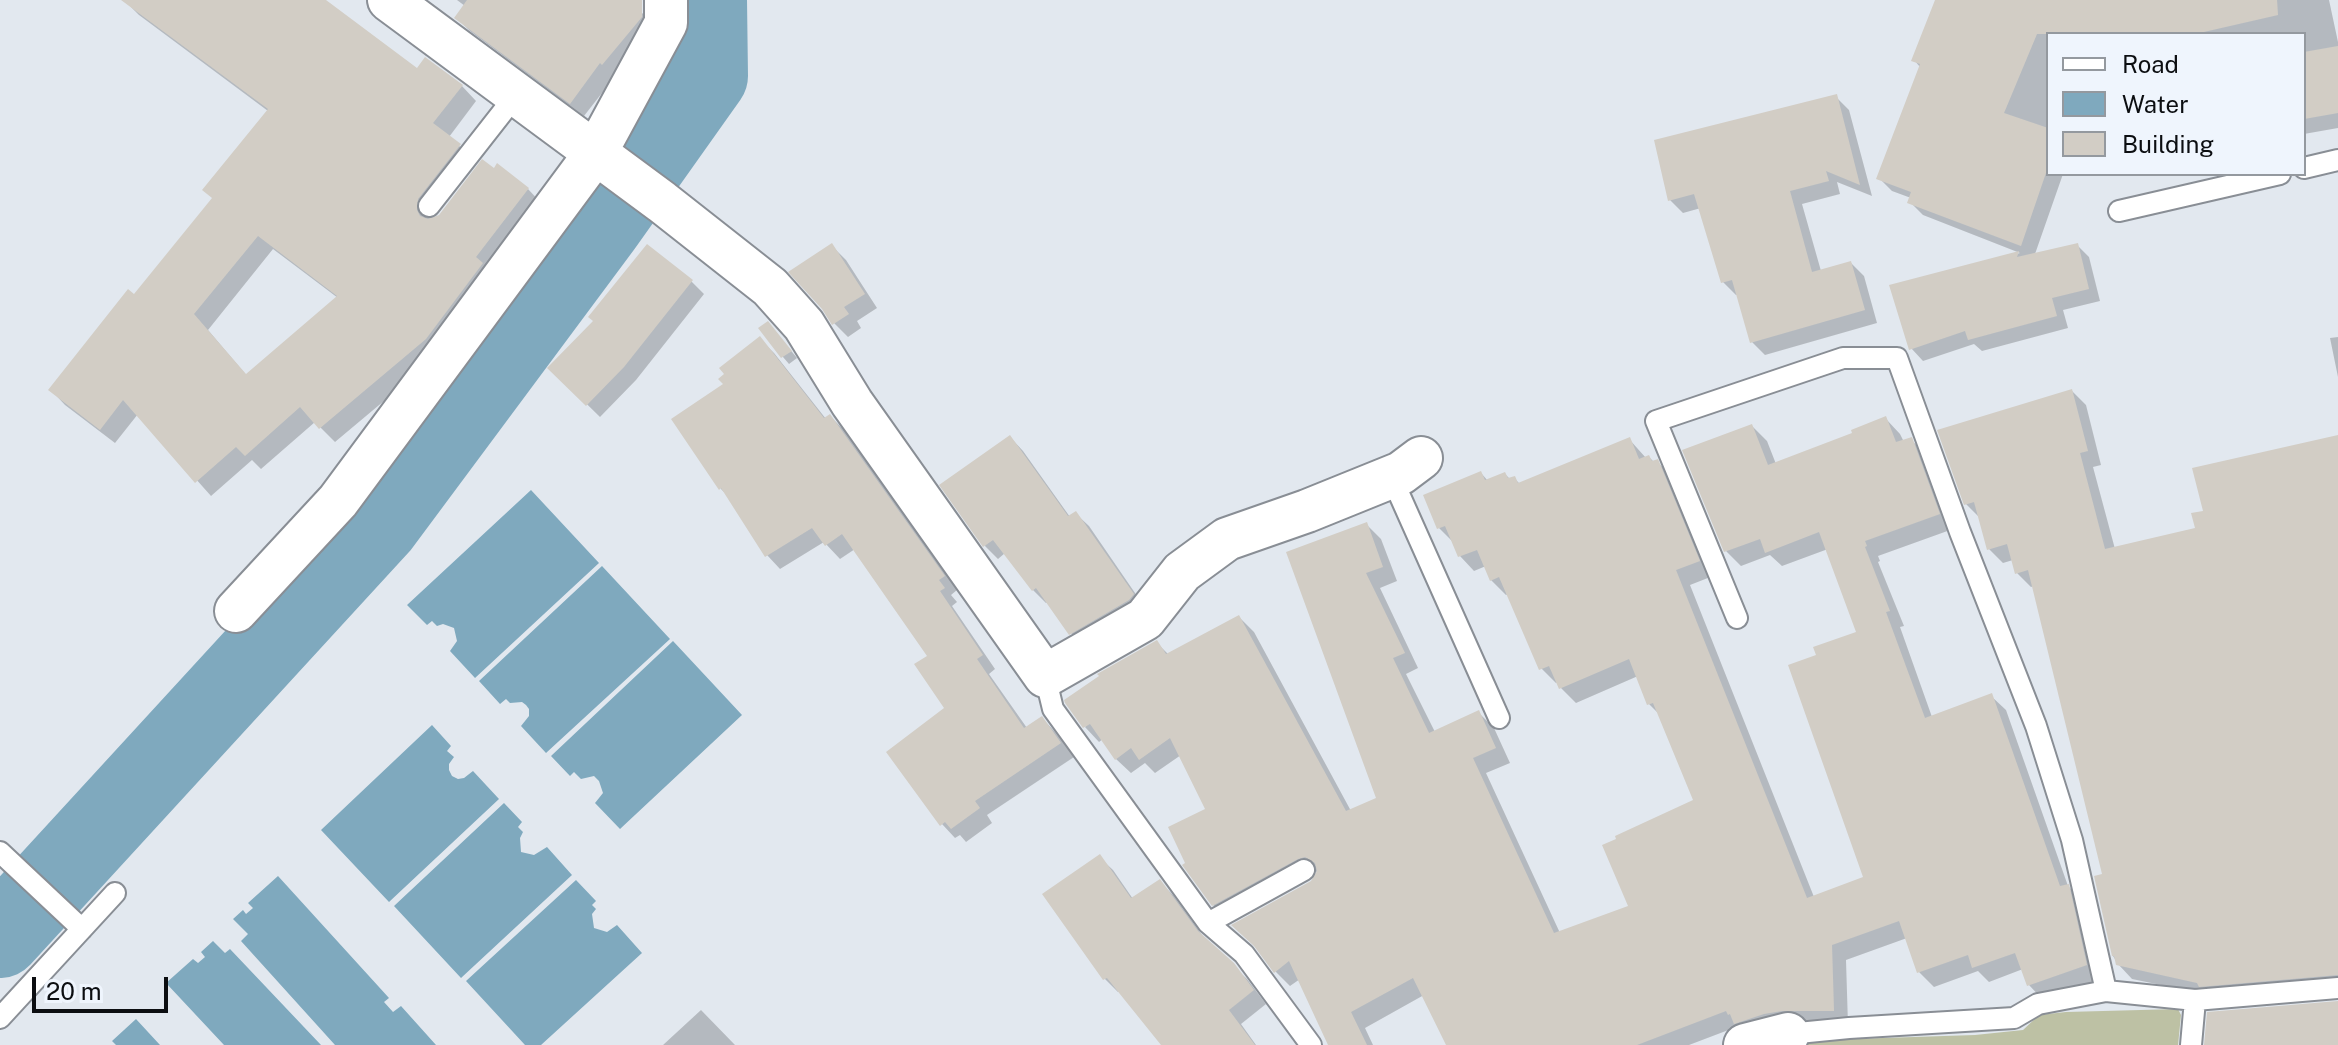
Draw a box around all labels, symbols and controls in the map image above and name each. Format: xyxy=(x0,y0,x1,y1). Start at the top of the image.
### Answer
legend xyxy=(2046,32,2306,176)
text: Road xyxy=(2122,50,2179,78)
text: Water xyxy=(2122,90,2189,118)
text: Building xyxy=(2122,130,2214,158)
scale bar xyxy=(36,961,172,1011)
text: 20 m xyxy=(46,977,102,1005)

